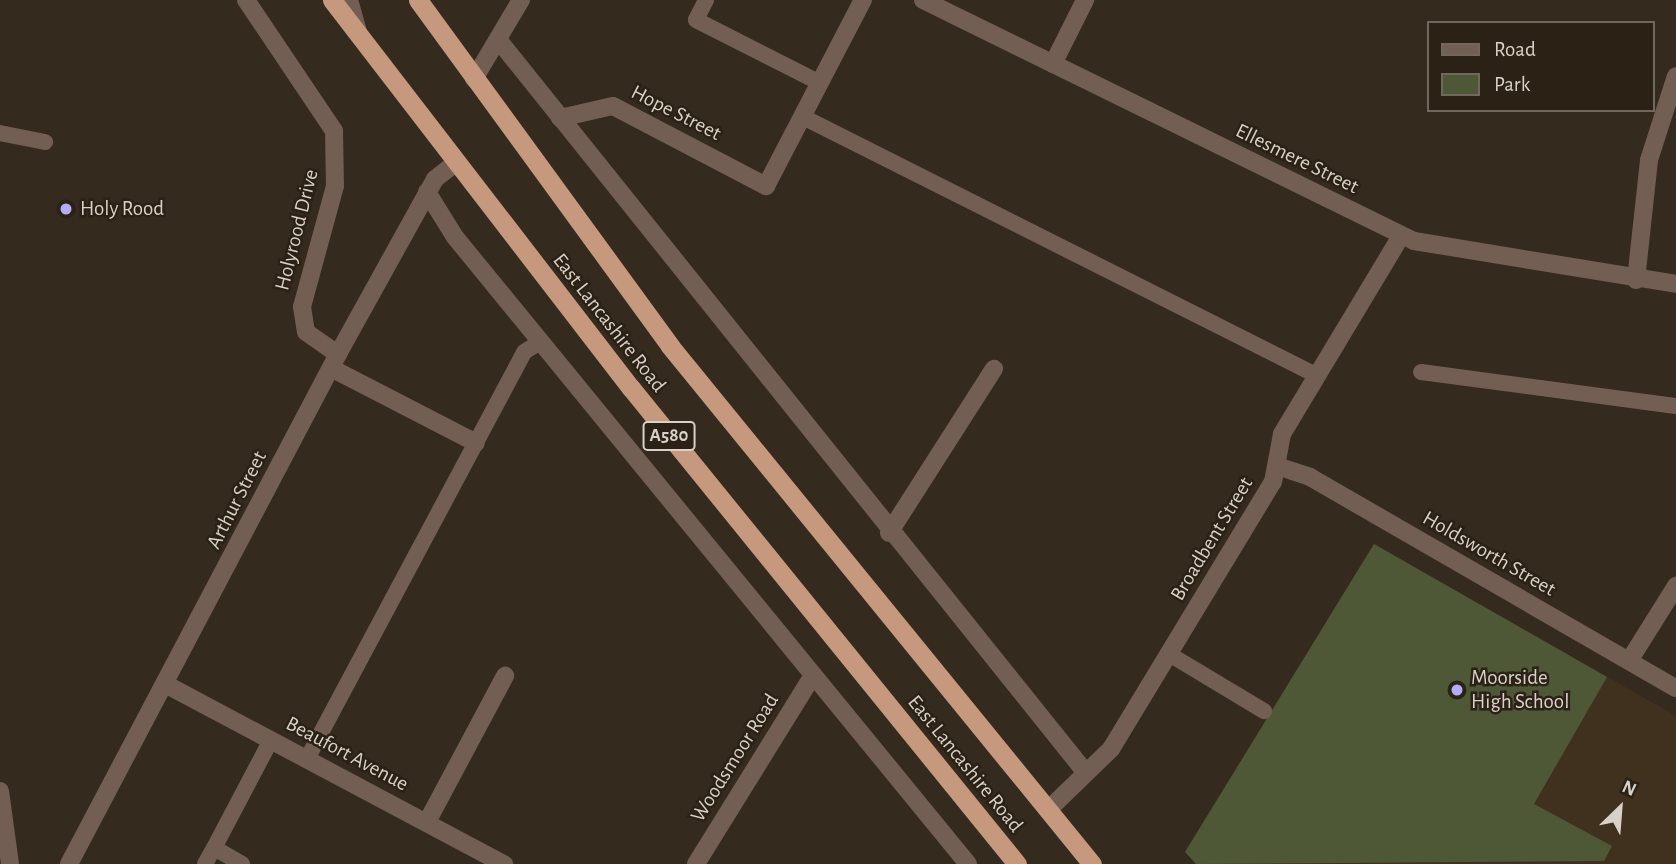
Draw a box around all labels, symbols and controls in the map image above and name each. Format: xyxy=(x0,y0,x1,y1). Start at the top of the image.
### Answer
legend xyxy=(1428,21,1655,112)
text: Road xyxy=(1494,39,1536,60)
text: Park xyxy=(1494,74,1530,95)
street label: Hope Street xyxy=(627,80,725,146)
street label: Ellesmere Street xyxy=(1231,118,1363,200)
street label: Holyrood Drive xyxy=(270,167,324,293)
place label: Holy Rood xyxy=(80,196,164,222)
marker: Holy Rood xyxy=(58,201,74,217)
street label: East Lancashire Road xyxy=(547,248,671,398)
road number: A580 xyxy=(641,420,697,452)
street label: Arthur Street xyxy=(202,447,272,553)
street label: Broadbent Street xyxy=(1165,473,1259,605)
street label: Holdsworth Street xyxy=(1418,506,1560,602)
place label: Moorside High School xyxy=(1471,665,1569,715)
marker: Moorside High School xyxy=(1449,682,1465,698)
street label: Woodsmoor Road xyxy=(686,689,784,827)
street label: East Lancashire Road xyxy=(902,690,1028,838)
street label: Beaufort Avenue xyxy=(281,711,413,797)
north arrow xyxy=(1585,773,1655,843)
text: N xyxy=(1619,777,1639,800)

